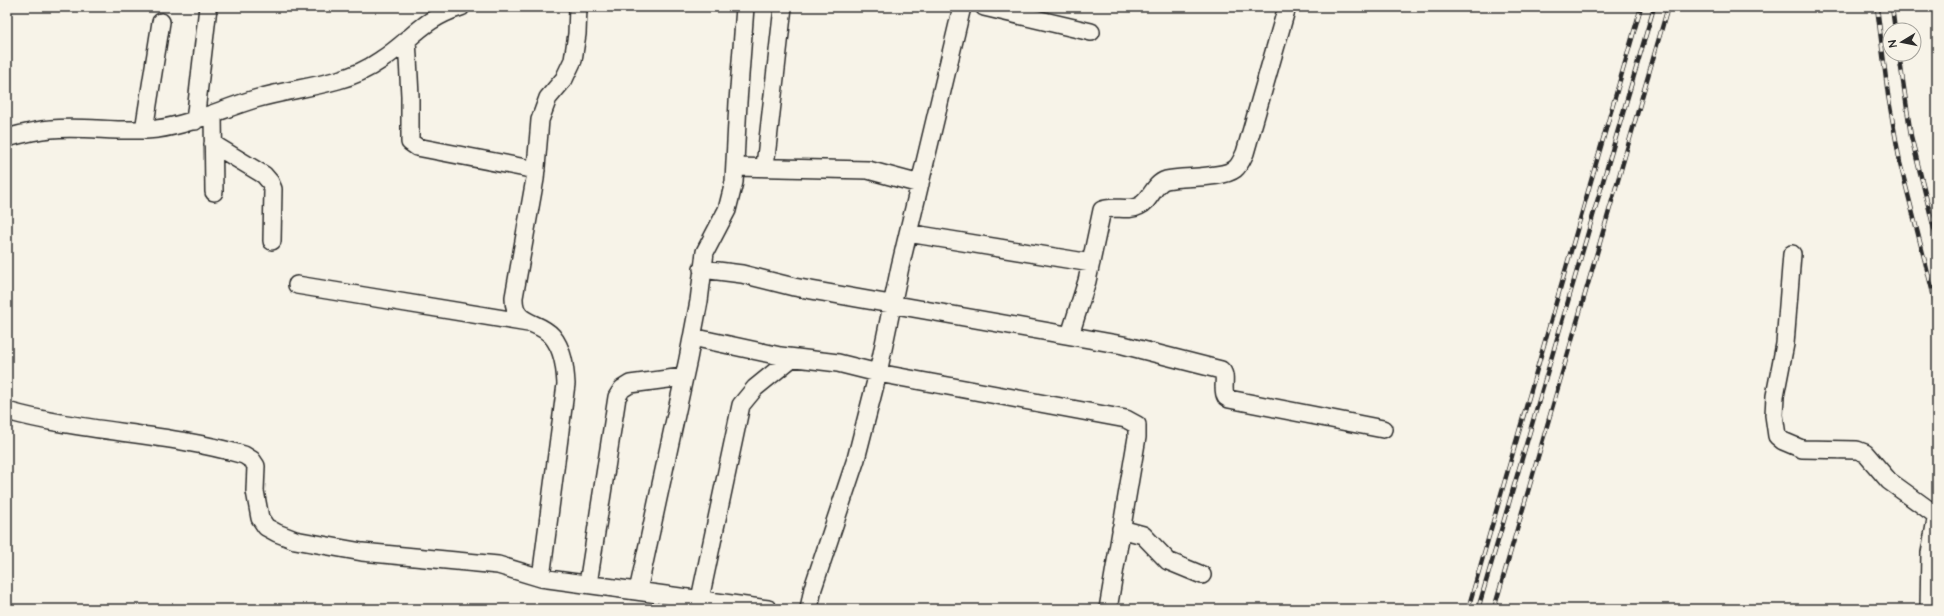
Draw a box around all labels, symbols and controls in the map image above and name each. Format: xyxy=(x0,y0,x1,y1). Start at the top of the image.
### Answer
north arrow xyxy=(1882,22,1922,62)
text: N xyxy=(1885,39,1901,48)

